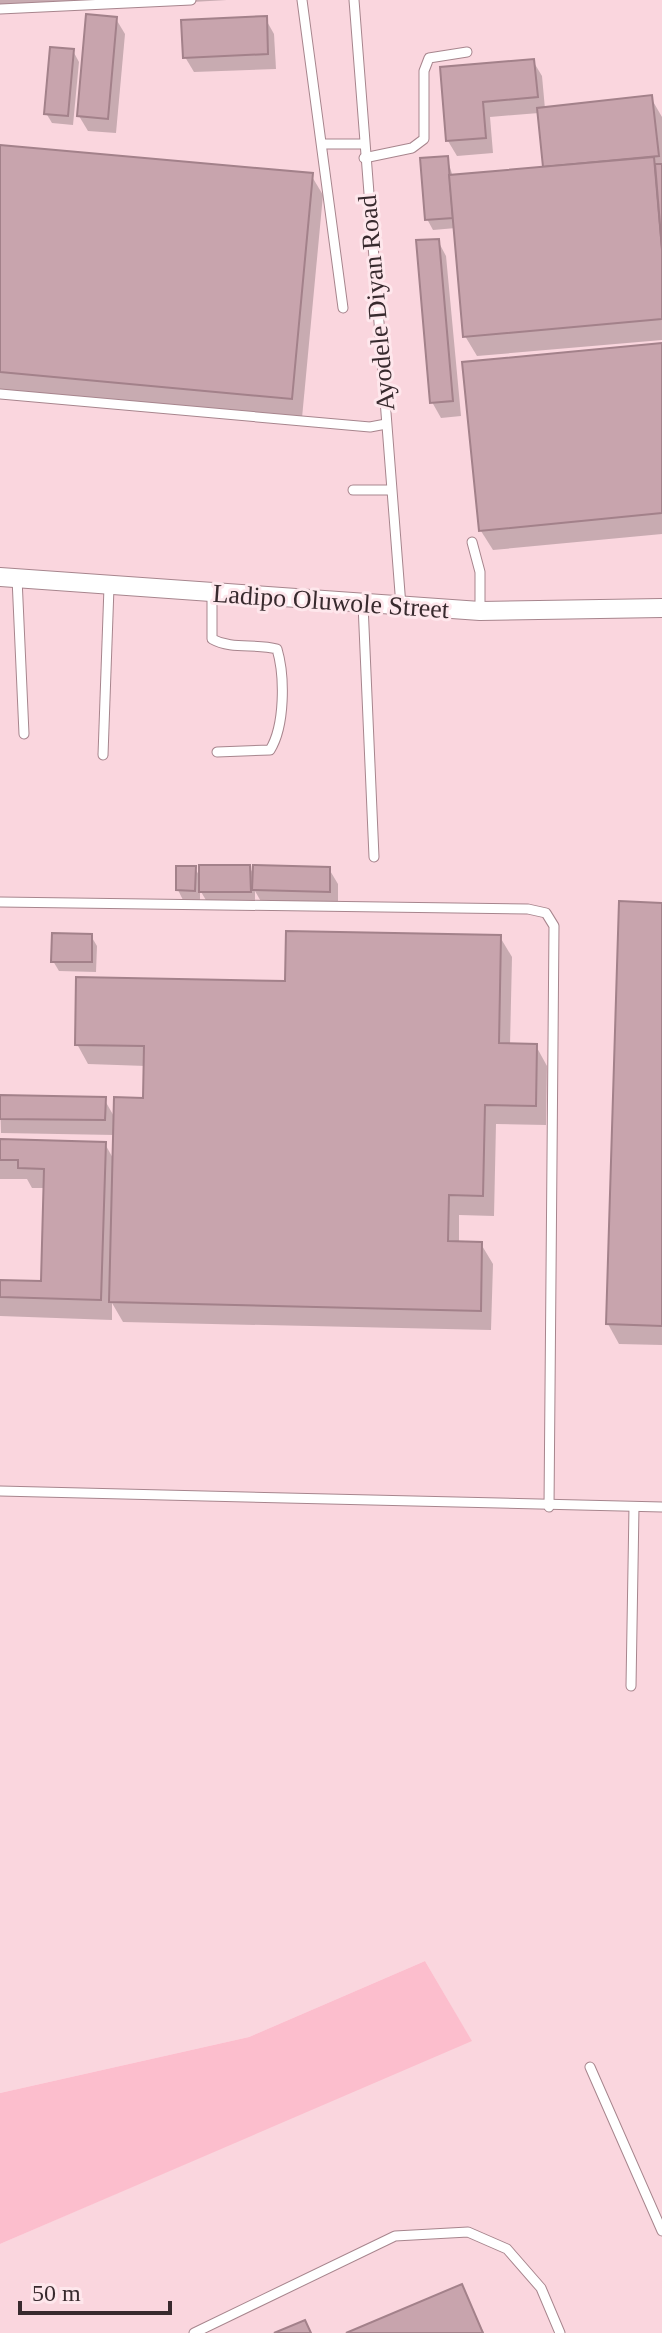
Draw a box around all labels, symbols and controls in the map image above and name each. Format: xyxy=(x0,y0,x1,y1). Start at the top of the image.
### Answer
street label: Ayodele Diyan Road xyxy=(353,194,400,412)
street label: Ladipo Oluwole Street xyxy=(212,579,451,624)
scale bar xyxy=(20,2265,170,2315)
text: 50 m xyxy=(32,2280,81,2306)

